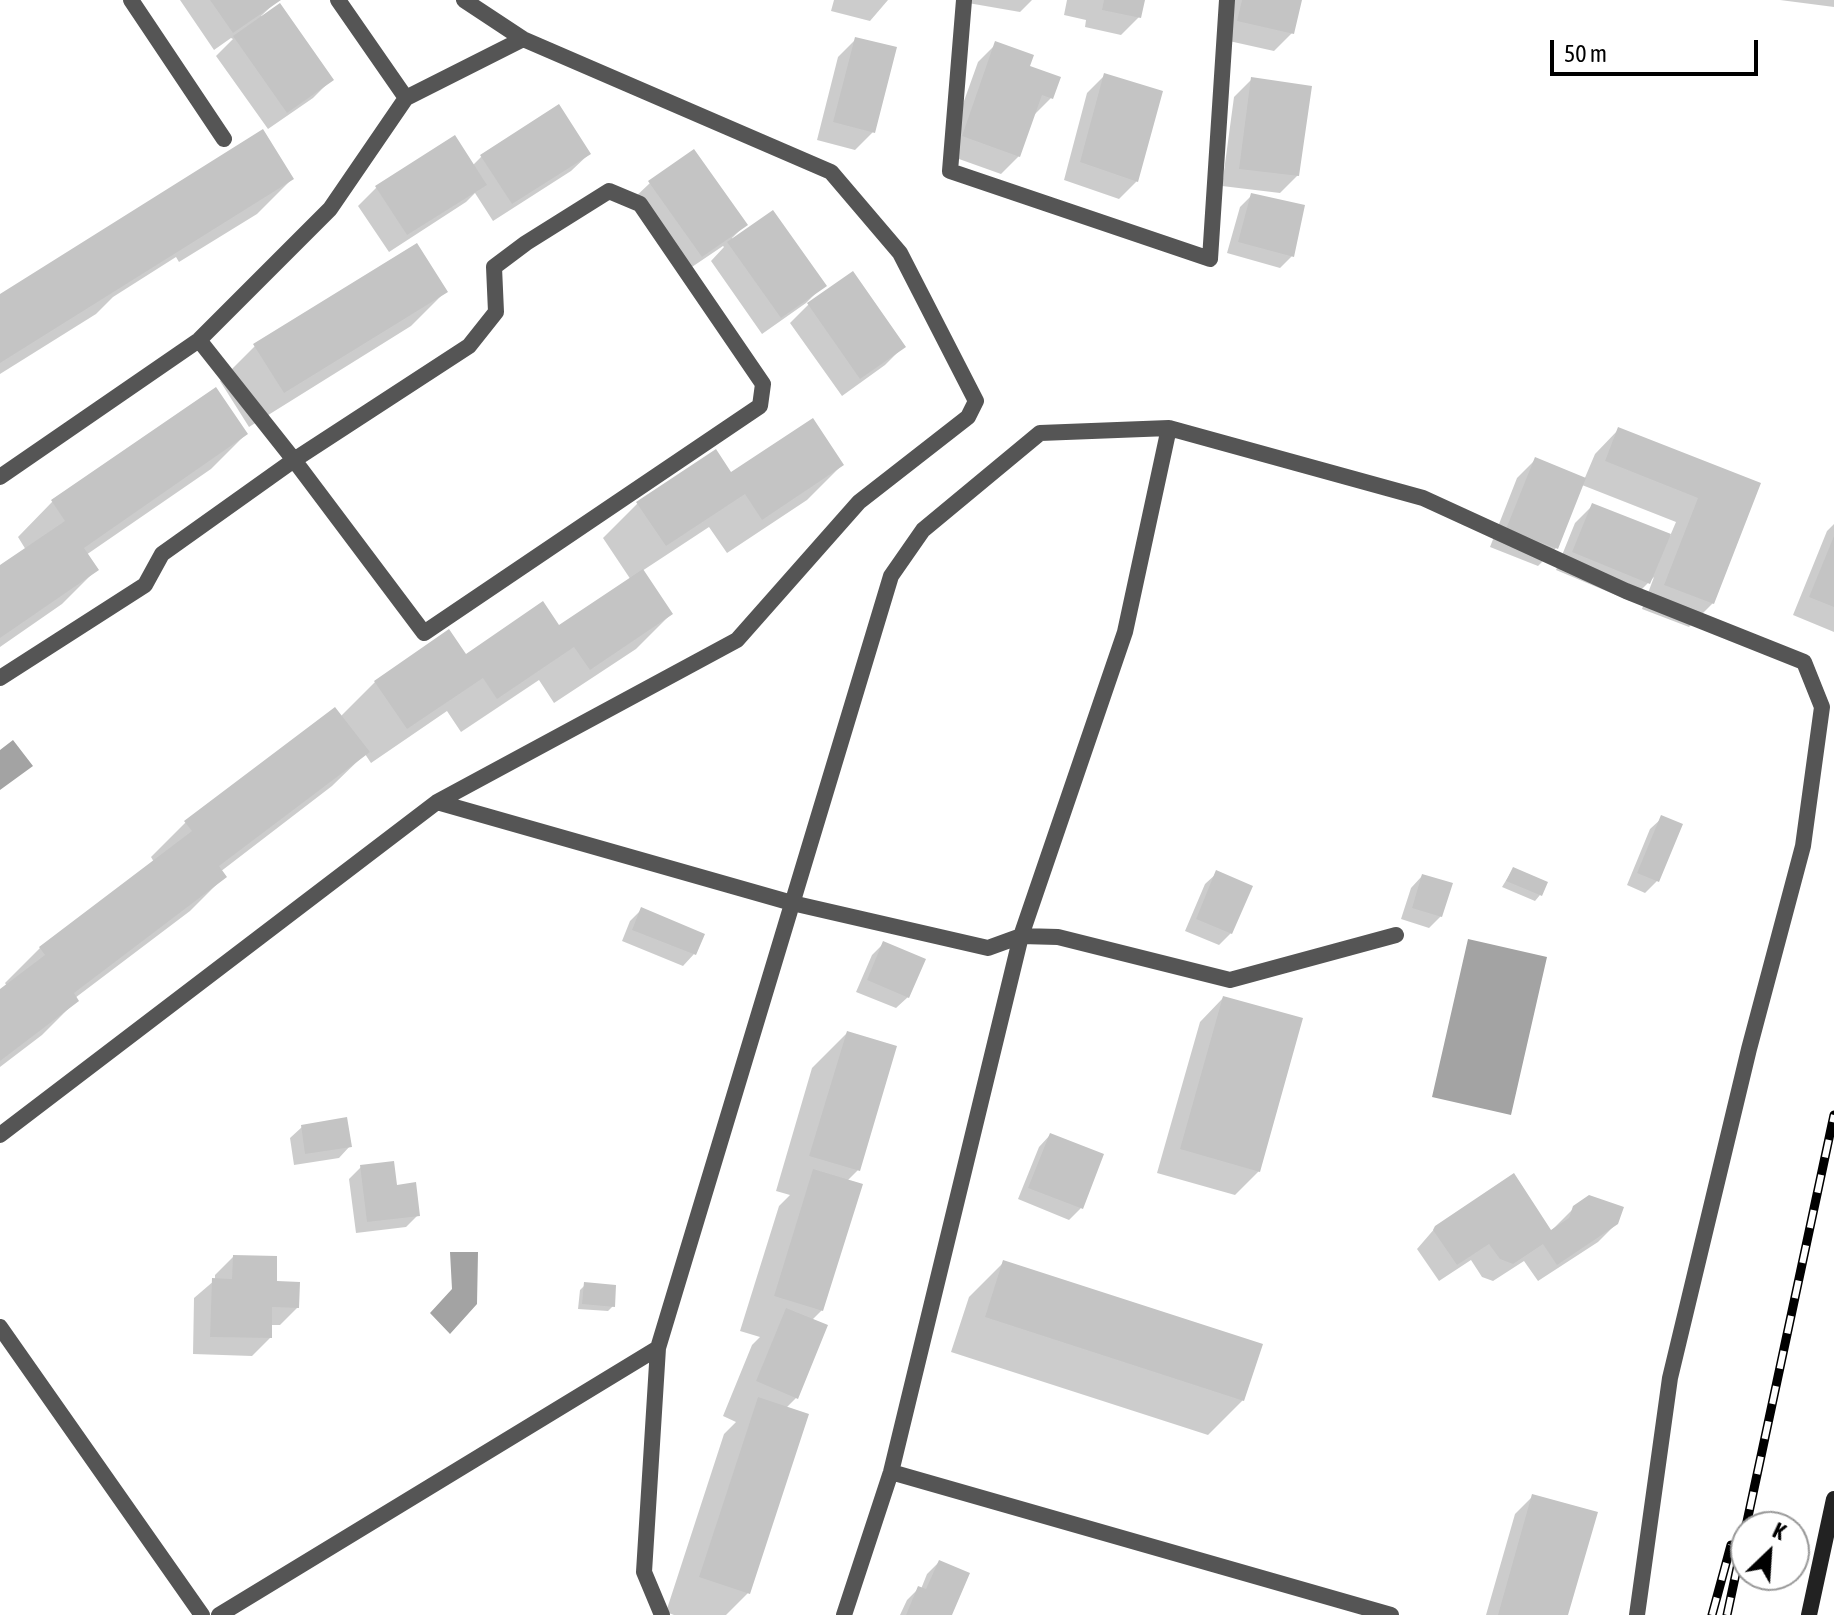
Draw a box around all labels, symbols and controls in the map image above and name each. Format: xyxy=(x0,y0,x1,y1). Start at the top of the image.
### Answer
scale bar xyxy=(1554,24,1762,74)
text: 50 m xyxy=(1564,40,1607,67)
north arrow xyxy=(1730,1511,1810,1591)
text: K xyxy=(1769,1517,1790,1545)

